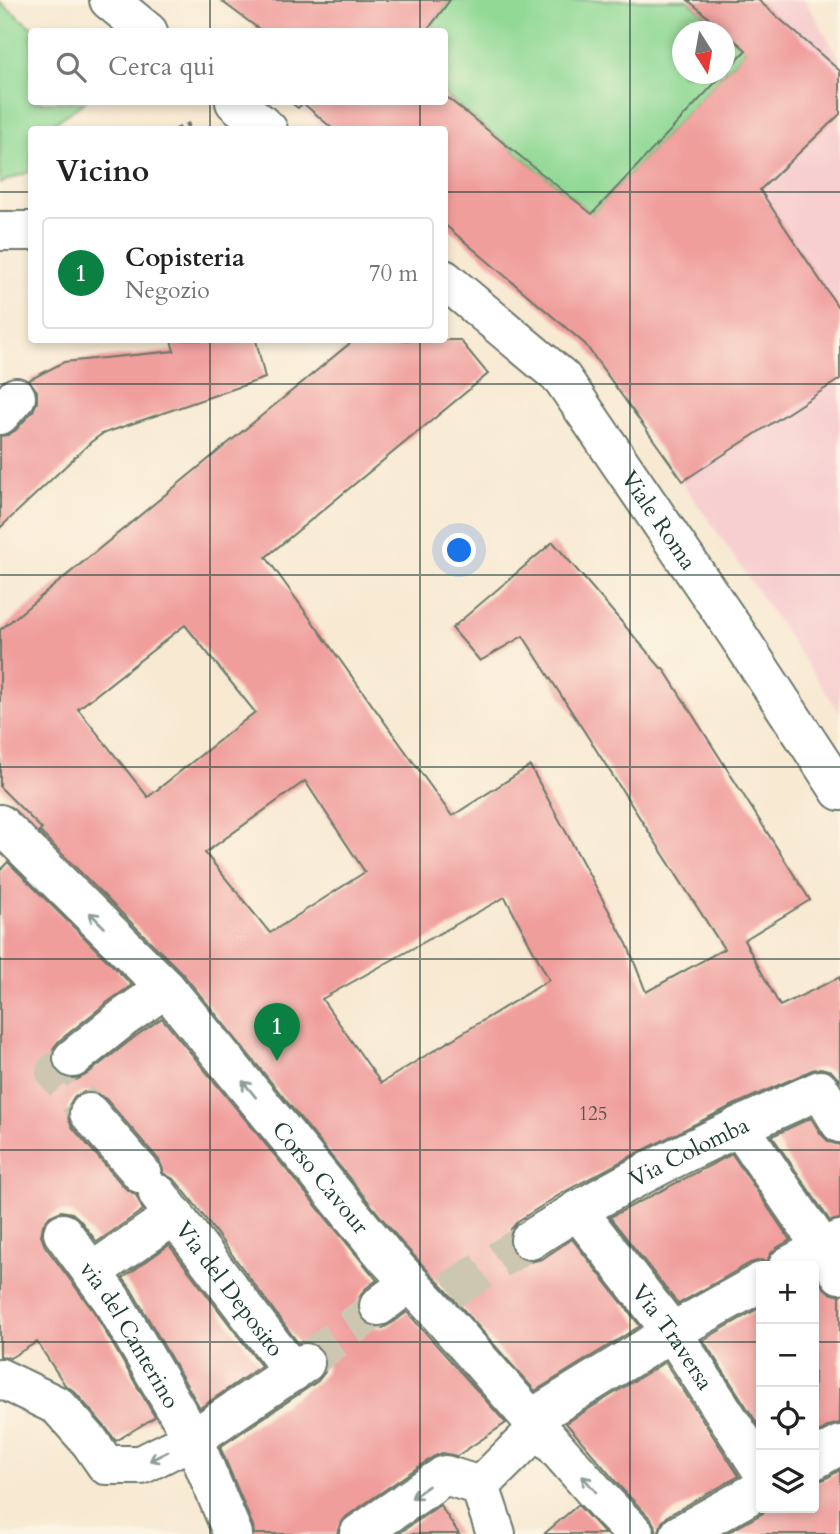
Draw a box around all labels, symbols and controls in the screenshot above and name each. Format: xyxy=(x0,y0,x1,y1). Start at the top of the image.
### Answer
north arrow xyxy=(672,21,735,84)
search box xyxy=(28,28,448,105)
icon: search xyxy=(52,48,90,86)
text: Cerca qui xyxy=(108,49,215,84)
text: Vicino xyxy=(56,151,149,192)
text: Copisteria xyxy=(125,240,245,275)
text: 1 xyxy=(75,258,87,289)
text: 70 m xyxy=(369,258,418,289)
text: Negozio xyxy=(125,275,210,306)
street label: Viale Roma xyxy=(614,464,704,576)
your location xyxy=(442,533,476,567)
one-way arrow xyxy=(89,912,106,929)
pin: 1 xyxy=(254,1003,300,1061)
one-way arrow xyxy=(241,1081,256,1099)
house number: 125 xyxy=(578,1101,608,1127)
street label: Via Colomba xyxy=(624,1109,754,1194)
street label: Corso Cavour xyxy=(265,1114,377,1241)
street label: Via del Deposito xyxy=(169,1215,291,1363)
street label: via del Canterino xyxy=(73,1255,187,1414)
map controls xyxy=(756,1261,819,1513)
button: + xyxy=(756,1261,819,1324)
street label: Via Traversa xyxy=(625,1277,721,1396)
button: − xyxy=(756,1324,819,1387)
button: locate xyxy=(756,1387,819,1450)
one-way arrow xyxy=(149,1449,170,1463)
button: layers xyxy=(756,1450,819,1513)
one-way arrow xyxy=(581,1475,597,1493)
one-way arrow xyxy=(411,1485,430,1499)

